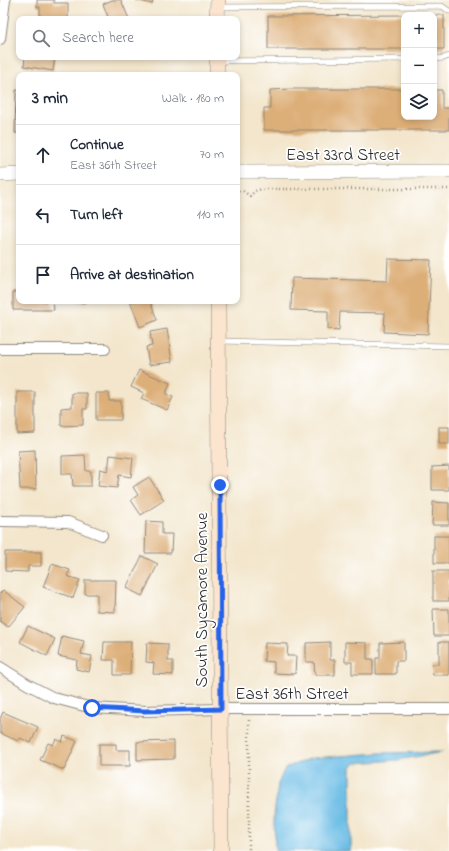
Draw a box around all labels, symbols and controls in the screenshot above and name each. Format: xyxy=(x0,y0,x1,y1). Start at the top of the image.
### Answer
map controls xyxy=(401,12,437,120)
button: + xyxy=(401,12,437,48)
search box xyxy=(16,16,240,60)
icon: search xyxy=(30,27,52,49)
text: Search here xyxy=(62,27,134,49)
button: − xyxy=(401,48,437,84)
button: layers xyxy=(401,84,437,120)
text: 3 min xyxy=(32,86,68,111)
text: Walk · 180 m xyxy=(162,89,224,108)
text: Continue xyxy=(70,134,124,156)
street label: East 33rd Street xyxy=(286,143,400,168)
icon: ahead xyxy=(32,144,54,166)
text: 70 m xyxy=(200,145,224,164)
text: East 36th Street xyxy=(70,156,157,175)
icon: left xyxy=(32,204,54,226)
text: Turn left xyxy=(70,204,123,226)
text: 110 m xyxy=(197,205,224,224)
icon: arrive xyxy=(32,264,54,286)
text: Arrive at destination xyxy=(70,264,194,286)
route end xyxy=(211,476,229,494)
street label: South Sycamore Avenue xyxy=(190,512,216,688)
street label: East 36th Street xyxy=(235,682,349,707)
route start xyxy=(83,699,101,717)

